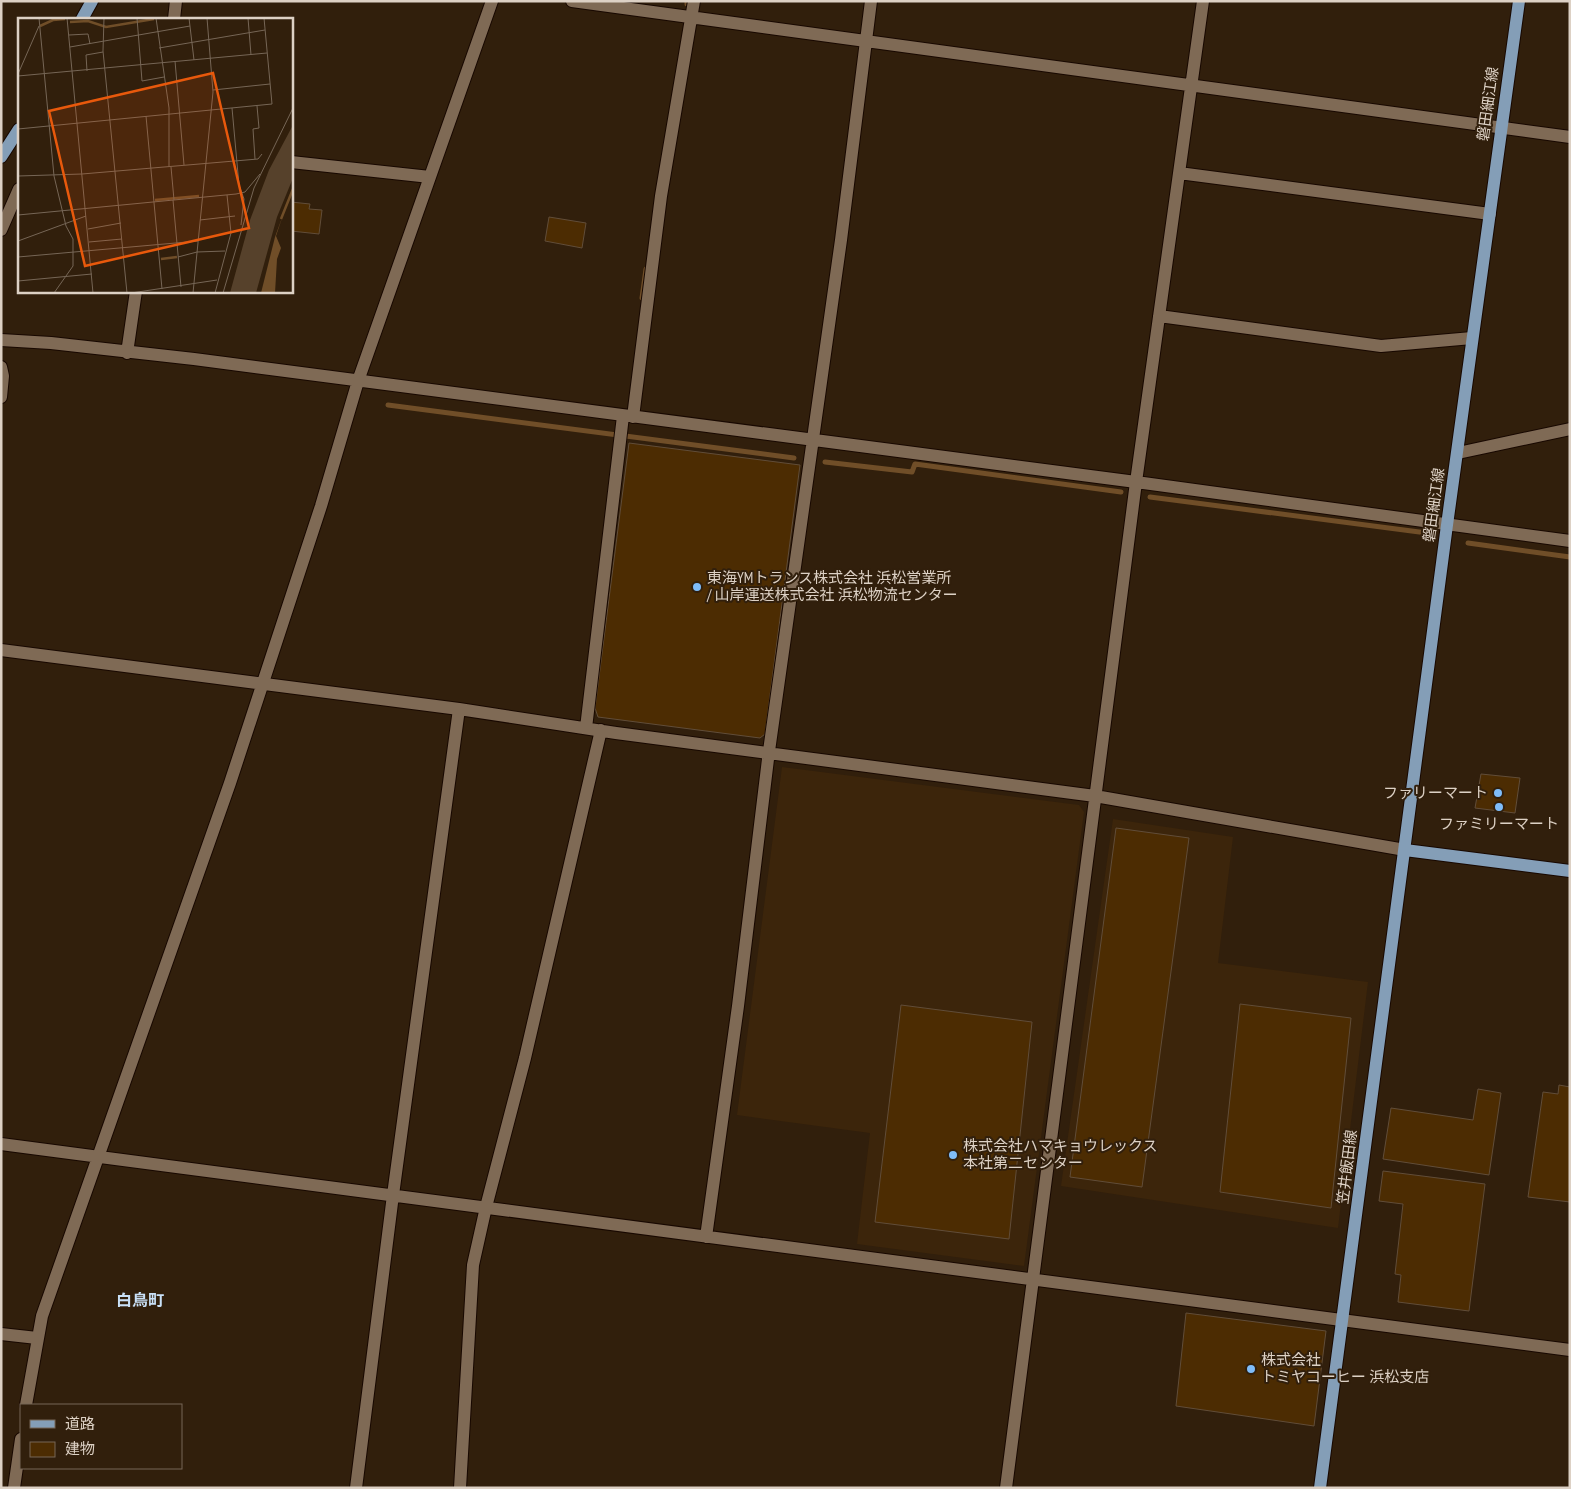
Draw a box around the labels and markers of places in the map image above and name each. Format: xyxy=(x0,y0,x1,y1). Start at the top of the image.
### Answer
place label: 東海YMトランス株式会社 浜松営業所 / 山岸運送株式会社 浜松物流センター xyxy=(706,568,958,604)
marker: 東海YMトランス株式会社 浜松営業所 / 山岸運送株式会社 浜松物流センター xyxy=(691,581,703,593)
place label: ファリーマート xyxy=(1383,783,1488,802)
marker: ファリーマート xyxy=(1492,787,1504,799)
marker: ファミリーマート xyxy=(1493,801,1505,813)
place label: ファミリーマート xyxy=(1439,814,1559,833)
place label: 株式会社ハマキョウレックス 本社第二センター xyxy=(963,1136,1158,1172)
marker: 株式会社ハマキョウレックス 本社第二センター xyxy=(947,1149,959,1161)
place label: 株式会社 トミヤコーヒー 浜松支店 xyxy=(1261,1350,1429,1386)
marker: 株式会社 トミヤコーヒー 浜松支店 xyxy=(1245,1363,1257,1375)

